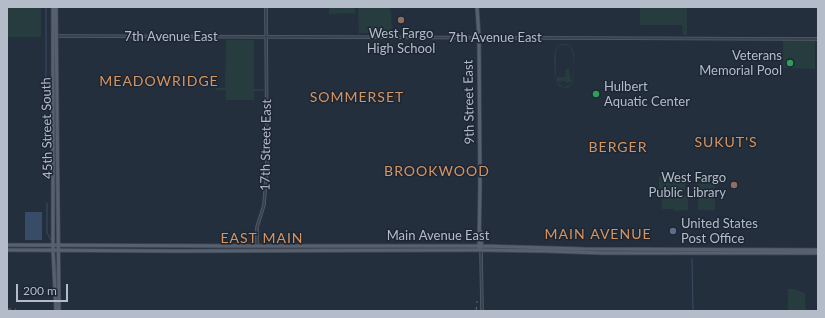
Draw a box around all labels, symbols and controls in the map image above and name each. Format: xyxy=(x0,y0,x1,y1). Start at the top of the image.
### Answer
marker: West Fargo High School xyxy=(396,15,406,25)
place label: West Fargo High School xyxy=(367,26,435,57)
street label: 7th Avenue East xyxy=(124,29,218,45)
street label: 7th Avenue East xyxy=(448,30,542,46)
place label: Veterans Memorial Pool xyxy=(699,48,782,79)
marker: Veterans Memorial Pool xyxy=(785,58,795,68)
street label: 9th Street East xyxy=(460,60,478,144)
district label: MEADOWRIDGE xyxy=(99,73,219,89)
street label: 45th Street South xyxy=(38,77,56,179)
place label: Hulbert Aquatic Center xyxy=(604,79,690,110)
district label: SOMMERSET xyxy=(310,89,404,105)
marker: Hulbert Aquatic Center xyxy=(591,89,601,99)
street label: 17th Street East xyxy=(257,99,275,191)
district label: SUKUT'S xyxy=(694,134,758,150)
district label: BERGER xyxy=(589,139,647,155)
district label: BROOKWOOD xyxy=(384,163,490,179)
place label: West Fargo Public Library xyxy=(648,170,726,201)
marker: West Fargo Public Library xyxy=(729,180,739,190)
place label: United States Post Office xyxy=(681,216,758,247)
district label: MAIN AVENUE xyxy=(544,226,652,242)
marker: United States Post Office xyxy=(668,226,678,236)
street label: Main Avenue East xyxy=(387,228,489,244)
district label: EAST MAIN xyxy=(220,230,304,246)
scale bar xyxy=(18,276,70,302)
text: 200 m xyxy=(23,283,57,298)

